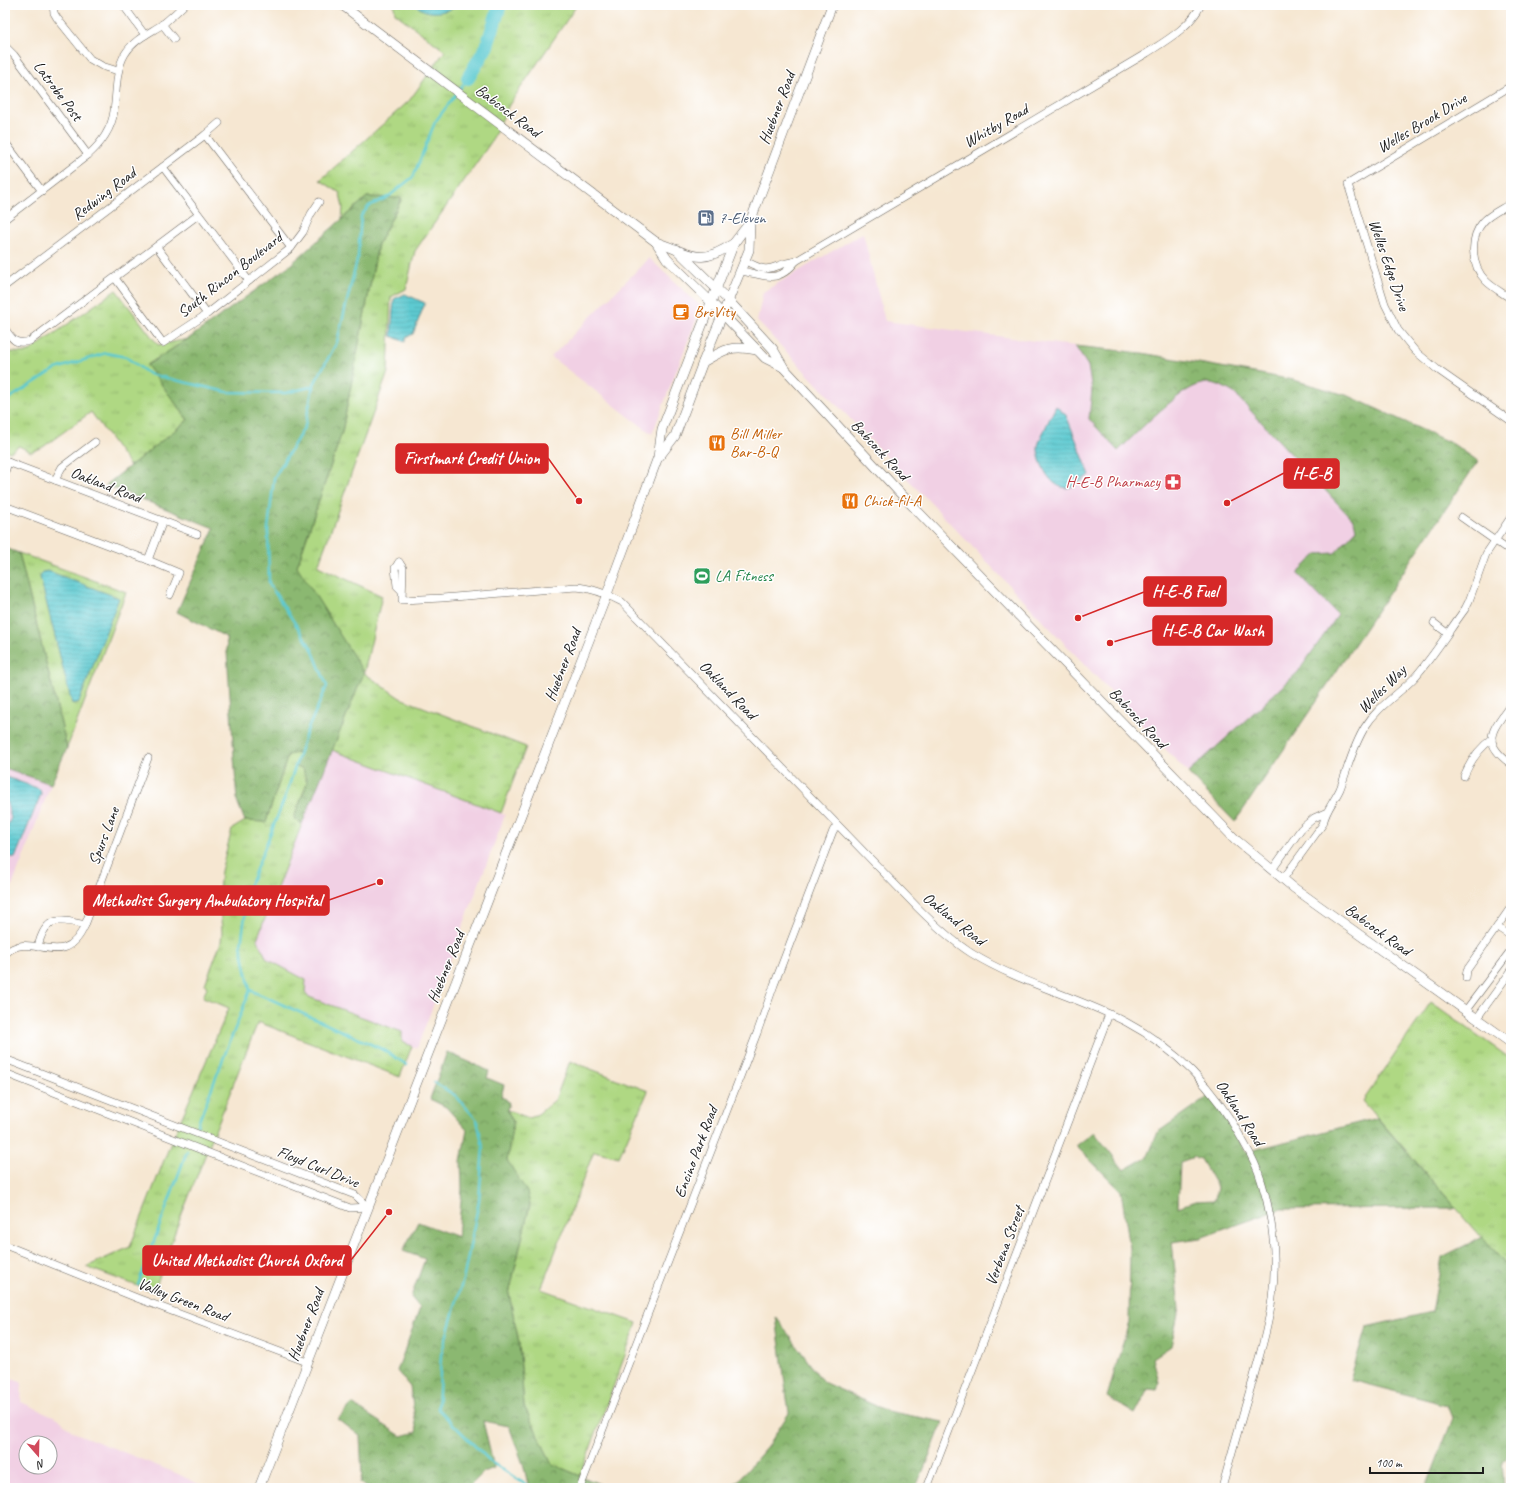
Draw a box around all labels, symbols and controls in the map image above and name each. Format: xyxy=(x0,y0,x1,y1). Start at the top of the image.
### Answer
street label: Latrobe Post xyxy=(29,57,88,126)
street label: Huebner Road xyxy=(754,66,801,147)
street label: Babcock Road xyxy=(471,80,547,144)
street label: Welles Brook Drive xyxy=(1374,88,1472,157)
street label: Whitby Road xyxy=(960,98,1034,152)
street label: Redwing Road xyxy=(68,162,142,225)
fuel station icon: 7-Eleven xyxy=(696,208,716,228)
place label: 7-Eleven xyxy=(719,208,766,228)
street label: Welles Edge Drive xyxy=(1364,217,1415,315)
street label: South Rincon Boulevard xyxy=(174,226,289,322)
cafe icon: BreVity xyxy=(671,302,691,322)
place label: BreVity xyxy=(694,302,736,322)
street label: Babcock Road xyxy=(847,415,915,487)
place label: Bill Miller Bar-B-Q xyxy=(730,424,783,462)
restaurant icon: Bill Miller Bar-B-Q xyxy=(707,433,727,453)
callout: Firstmark Credit Union xyxy=(396,444,548,473)
text: Firstmark Credit Union xyxy=(404,448,541,469)
callout: H-E-B xyxy=(1284,459,1339,488)
street label: Oakland Road xyxy=(68,462,147,509)
text: H-E-B xyxy=(1293,463,1334,484)
place label: H-E-B Pharmacy xyxy=(1066,472,1162,492)
pharmacy icon: H-E-B Pharmacy xyxy=(1163,472,1183,492)
restaurant icon: Chick-fil-A xyxy=(840,491,860,511)
place label: Chick-fil-A xyxy=(863,491,922,511)
sports icon: LA Fitness xyxy=(692,566,712,586)
place label: LA Fitness xyxy=(715,566,774,586)
callout: H-E-B Fuel xyxy=(1144,577,1226,606)
text: H-E-B Fuel xyxy=(1152,581,1222,602)
callout: H-E-B Car Wash xyxy=(1153,616,1272,645)
text: H-E-B Car Wash xyxy=(1162,620,1265,641)
street label: Huebner Road xyxy=(540,623,587,704)
street label: Oakland Road xyxy=(695,656,763,726)
street label: Welles Way xyxy=(1354,659,1412,717)
street label: Babcock Road xyxy=(1105,683,1173,755)
street label: Spurs Lane xyxy=(84,803,125,868)
callout: Methodist Surgery Ambulatory Hospital xyxy=(84,886,329,915)
street label: Oakland Road xyxy=(919,888,991,952)
text: Methodist Surgery Ambulatory Hospital xyxy=(92,890,326,911)
street label: Babcock Road xyxy=(1341,899,1417,962)
street label: Huebner Road xyxy=(423,926,471,1006)
street label: Oakland Road xyxy=(1211,1076,1270,1152)
street label: Encino Park Road xyxy=(669,1101,724,1200)
street label: Floyd Curl Drive xyxy=(274,1142,363,1193)
street label: Verbena Street xyxy=(981,1201,1030,1288)
callout: United Methodist Church Oxford xyxy=(143,1246,351,1275)
text: United Methodist Church Oxford xyxy=(152,1250,346,1271)
street label: Valley Green Road xyxy=(135,1274,234,1327)
street label: Huebner Road xyxy=(283,1283,330,1364)
north arrow xyxy=(18,1435,58,1475)
scale bar xyxy=(1370,1449,1483,1475)
text: 100 m xyxy=(1376,1455,1403,1471)
text: N xyxy=(34,1457,47,1473)

